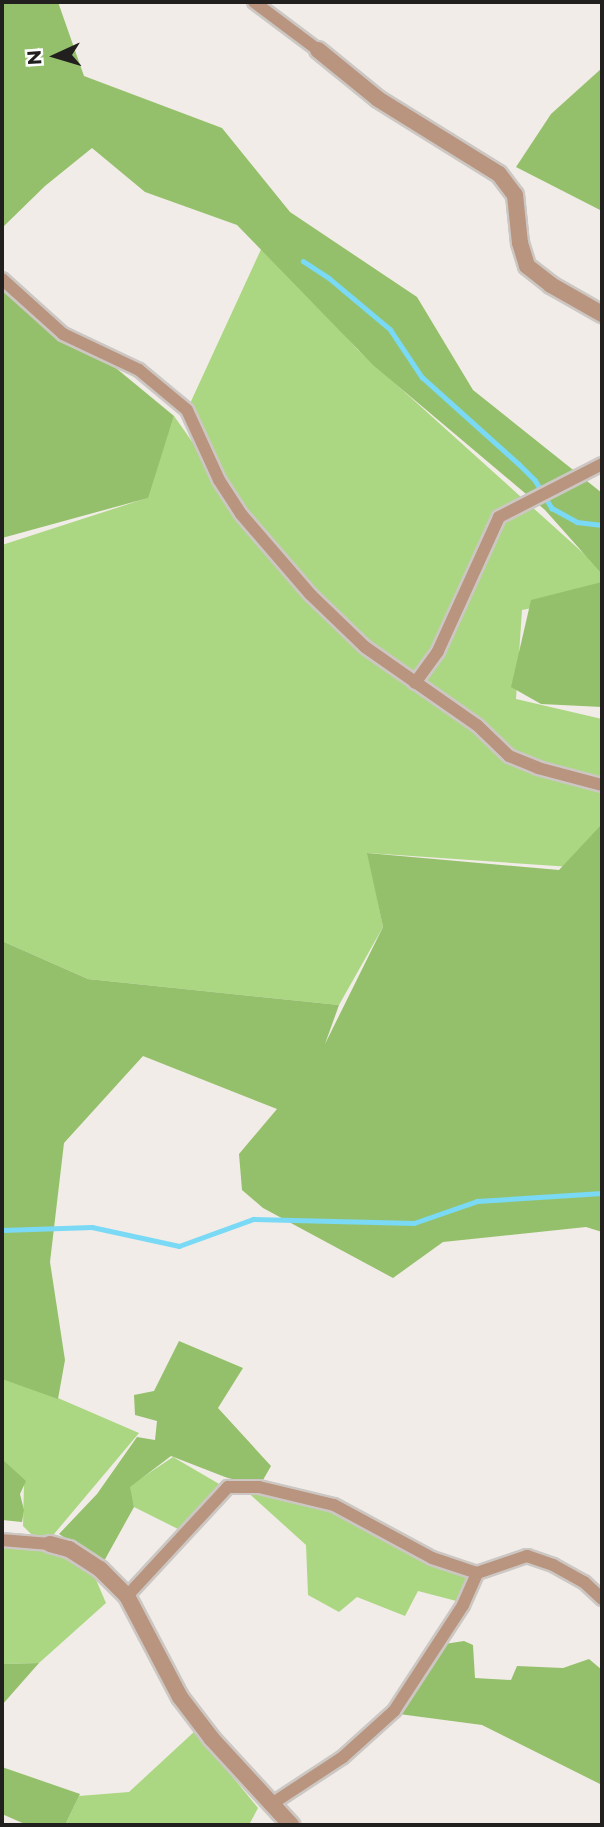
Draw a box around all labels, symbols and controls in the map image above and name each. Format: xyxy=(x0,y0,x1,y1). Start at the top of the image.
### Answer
north arrow xyxy=(21,21,91,91)
text: N xyxy=(23,49,47,66)

